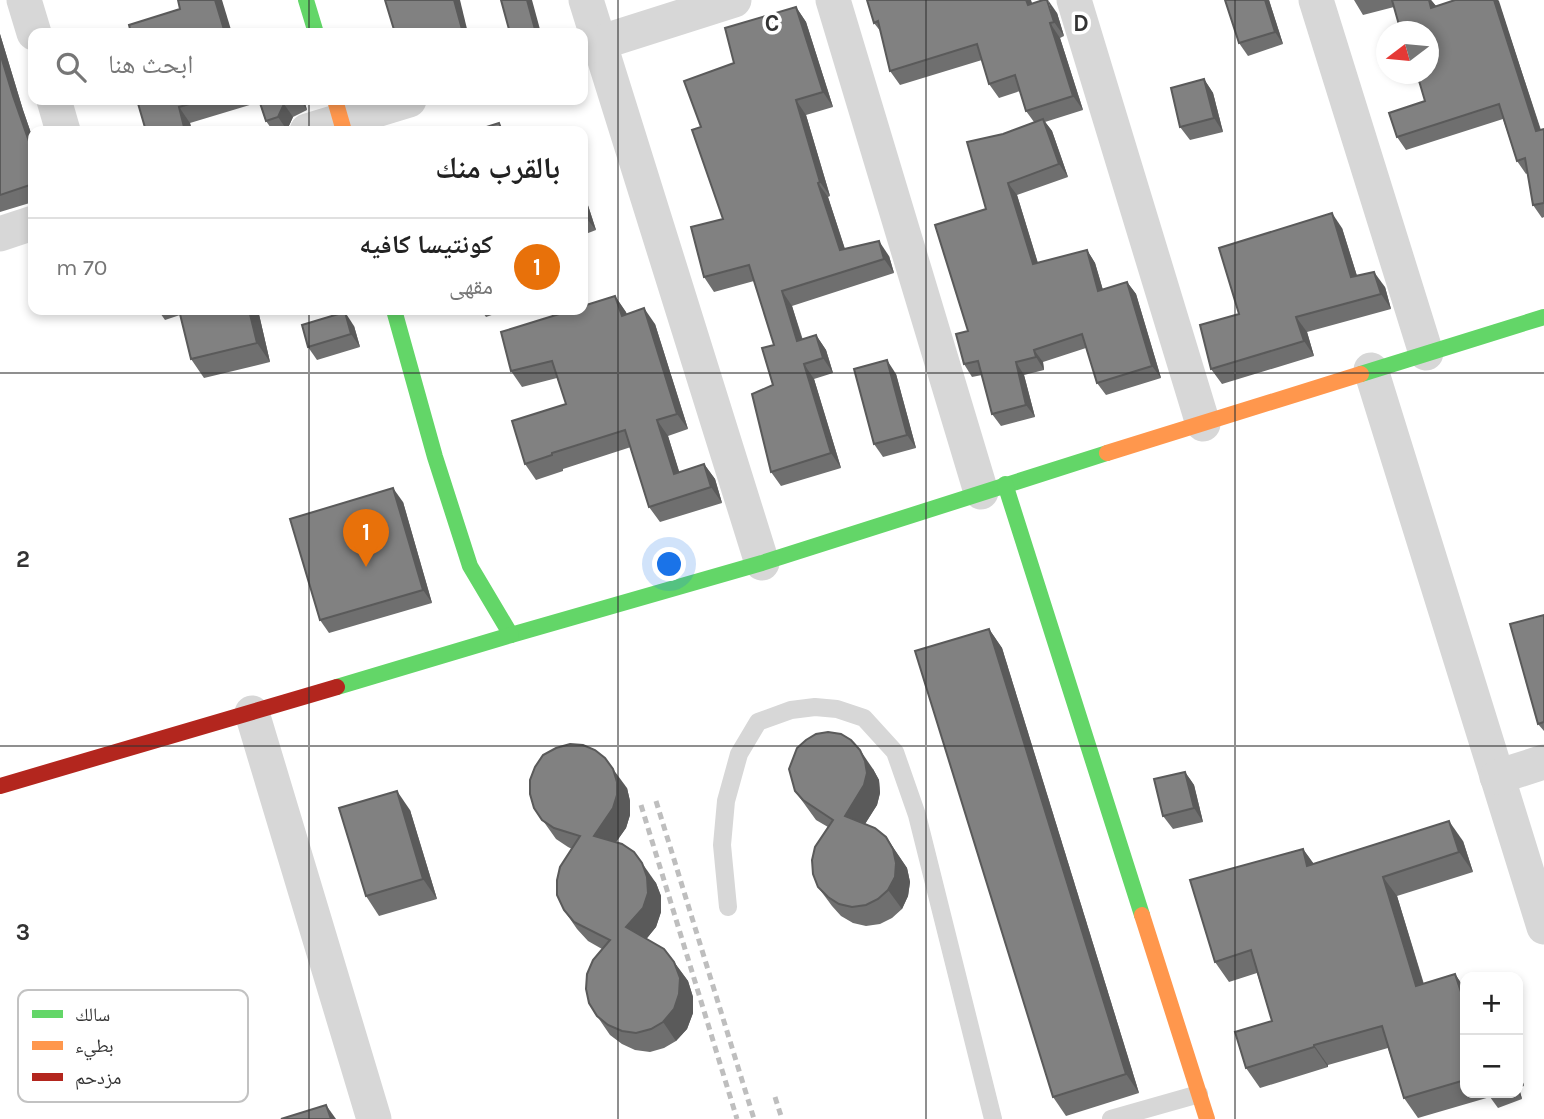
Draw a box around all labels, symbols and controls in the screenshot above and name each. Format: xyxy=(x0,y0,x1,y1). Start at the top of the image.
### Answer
text: C xyxy=(765,10,779,37)
text: D xyxy=(1073,10,1089,37)
north arrow xyxy=(1376,21,1439,84)
search box xyxy=(28,28,588,105)
icon: search xyxy=(52,48,90,86)
text: ابحث هنا xyxy=(108,49,193,80)
text: بالقرب منك xyxy=(435,150,560,186)
text: كونتيسا كافيه xyxy=(359,229,493,260)
text: 70 m xyxy=(56,254,107,281)
text: 1 xyxy=(533,254,541,281)
text: مقهى xyxy=(449,273,493,300)
pin: 1 xyxy=(343,509,389,567)
text: 2 xyxy=(16,546,30,573)
your location xyxy=(652,547,686,581)
text: 3 xyxy=(16,919,30,946)
map controls xyxy=(1460,972,1523,1098)
button: + xyxy=(1460,972,1523,1035)
legend xyxy=(18,990,248,1102)
text: سالك xyxy=(75,1004,110,1026)
text: بطيء xyxy=(75,1035,114,1061)
button: − xyxy=(1460,1035,1523,1098)
text: مزدحم xyxy=(75,1067,121,1090)

